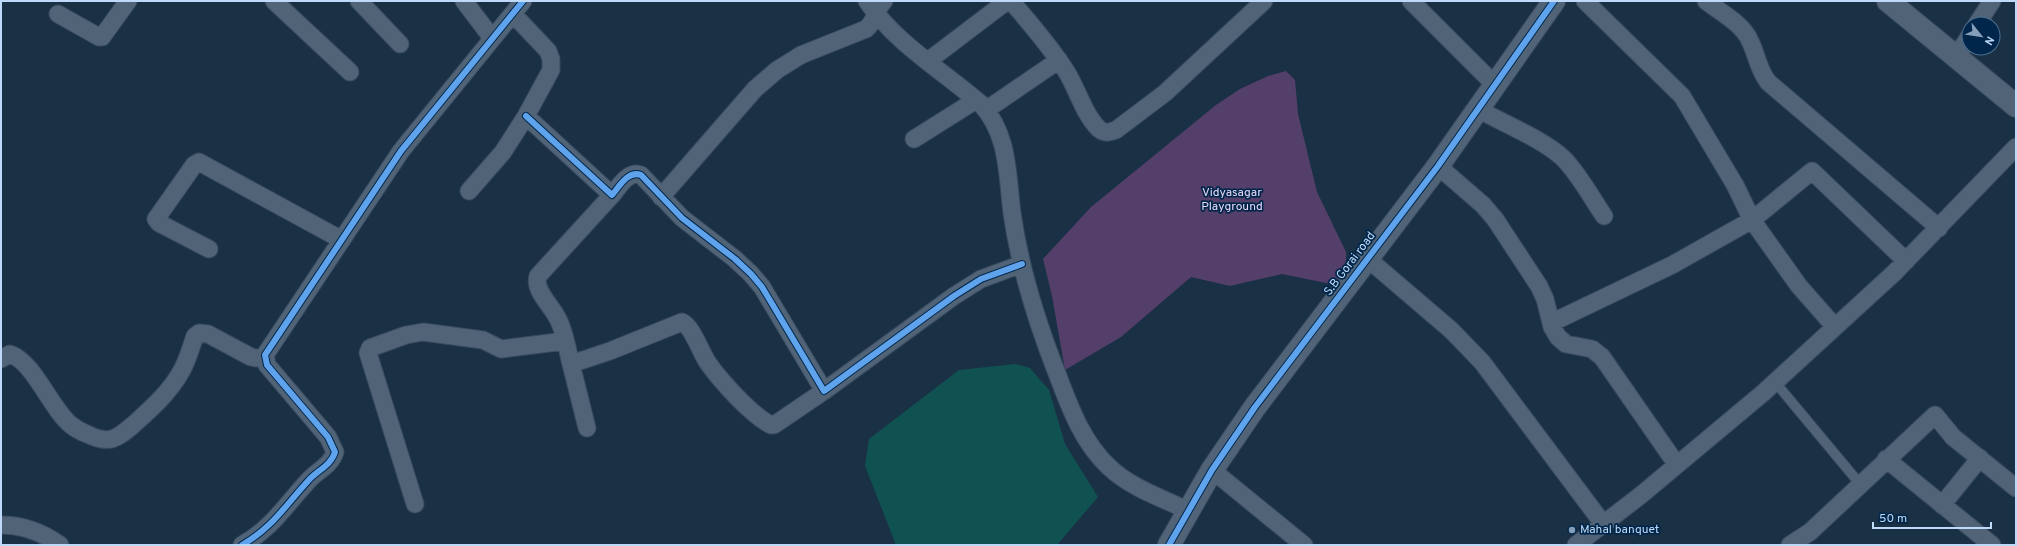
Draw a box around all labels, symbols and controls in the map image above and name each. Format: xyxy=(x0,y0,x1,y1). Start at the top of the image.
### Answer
north arrow xyxy=(1961,16,2001,56)
text: N xyxy=(1981,34,1997,47)
park label: Vidyasagar Playground xyxy=(1201,185,1263,215)
street label: S.B Gorai road xyxy=(1321,229,1379,299)
scale bar xyxy=(1873,504,1991,530)
text: 50 m xyxy=(1879,511,1907,527)
place label: Mahal banquet xyxy=(1580,522,1659,538)
marker: Mahal banquet xyxy=(1567,525,1577,535)

